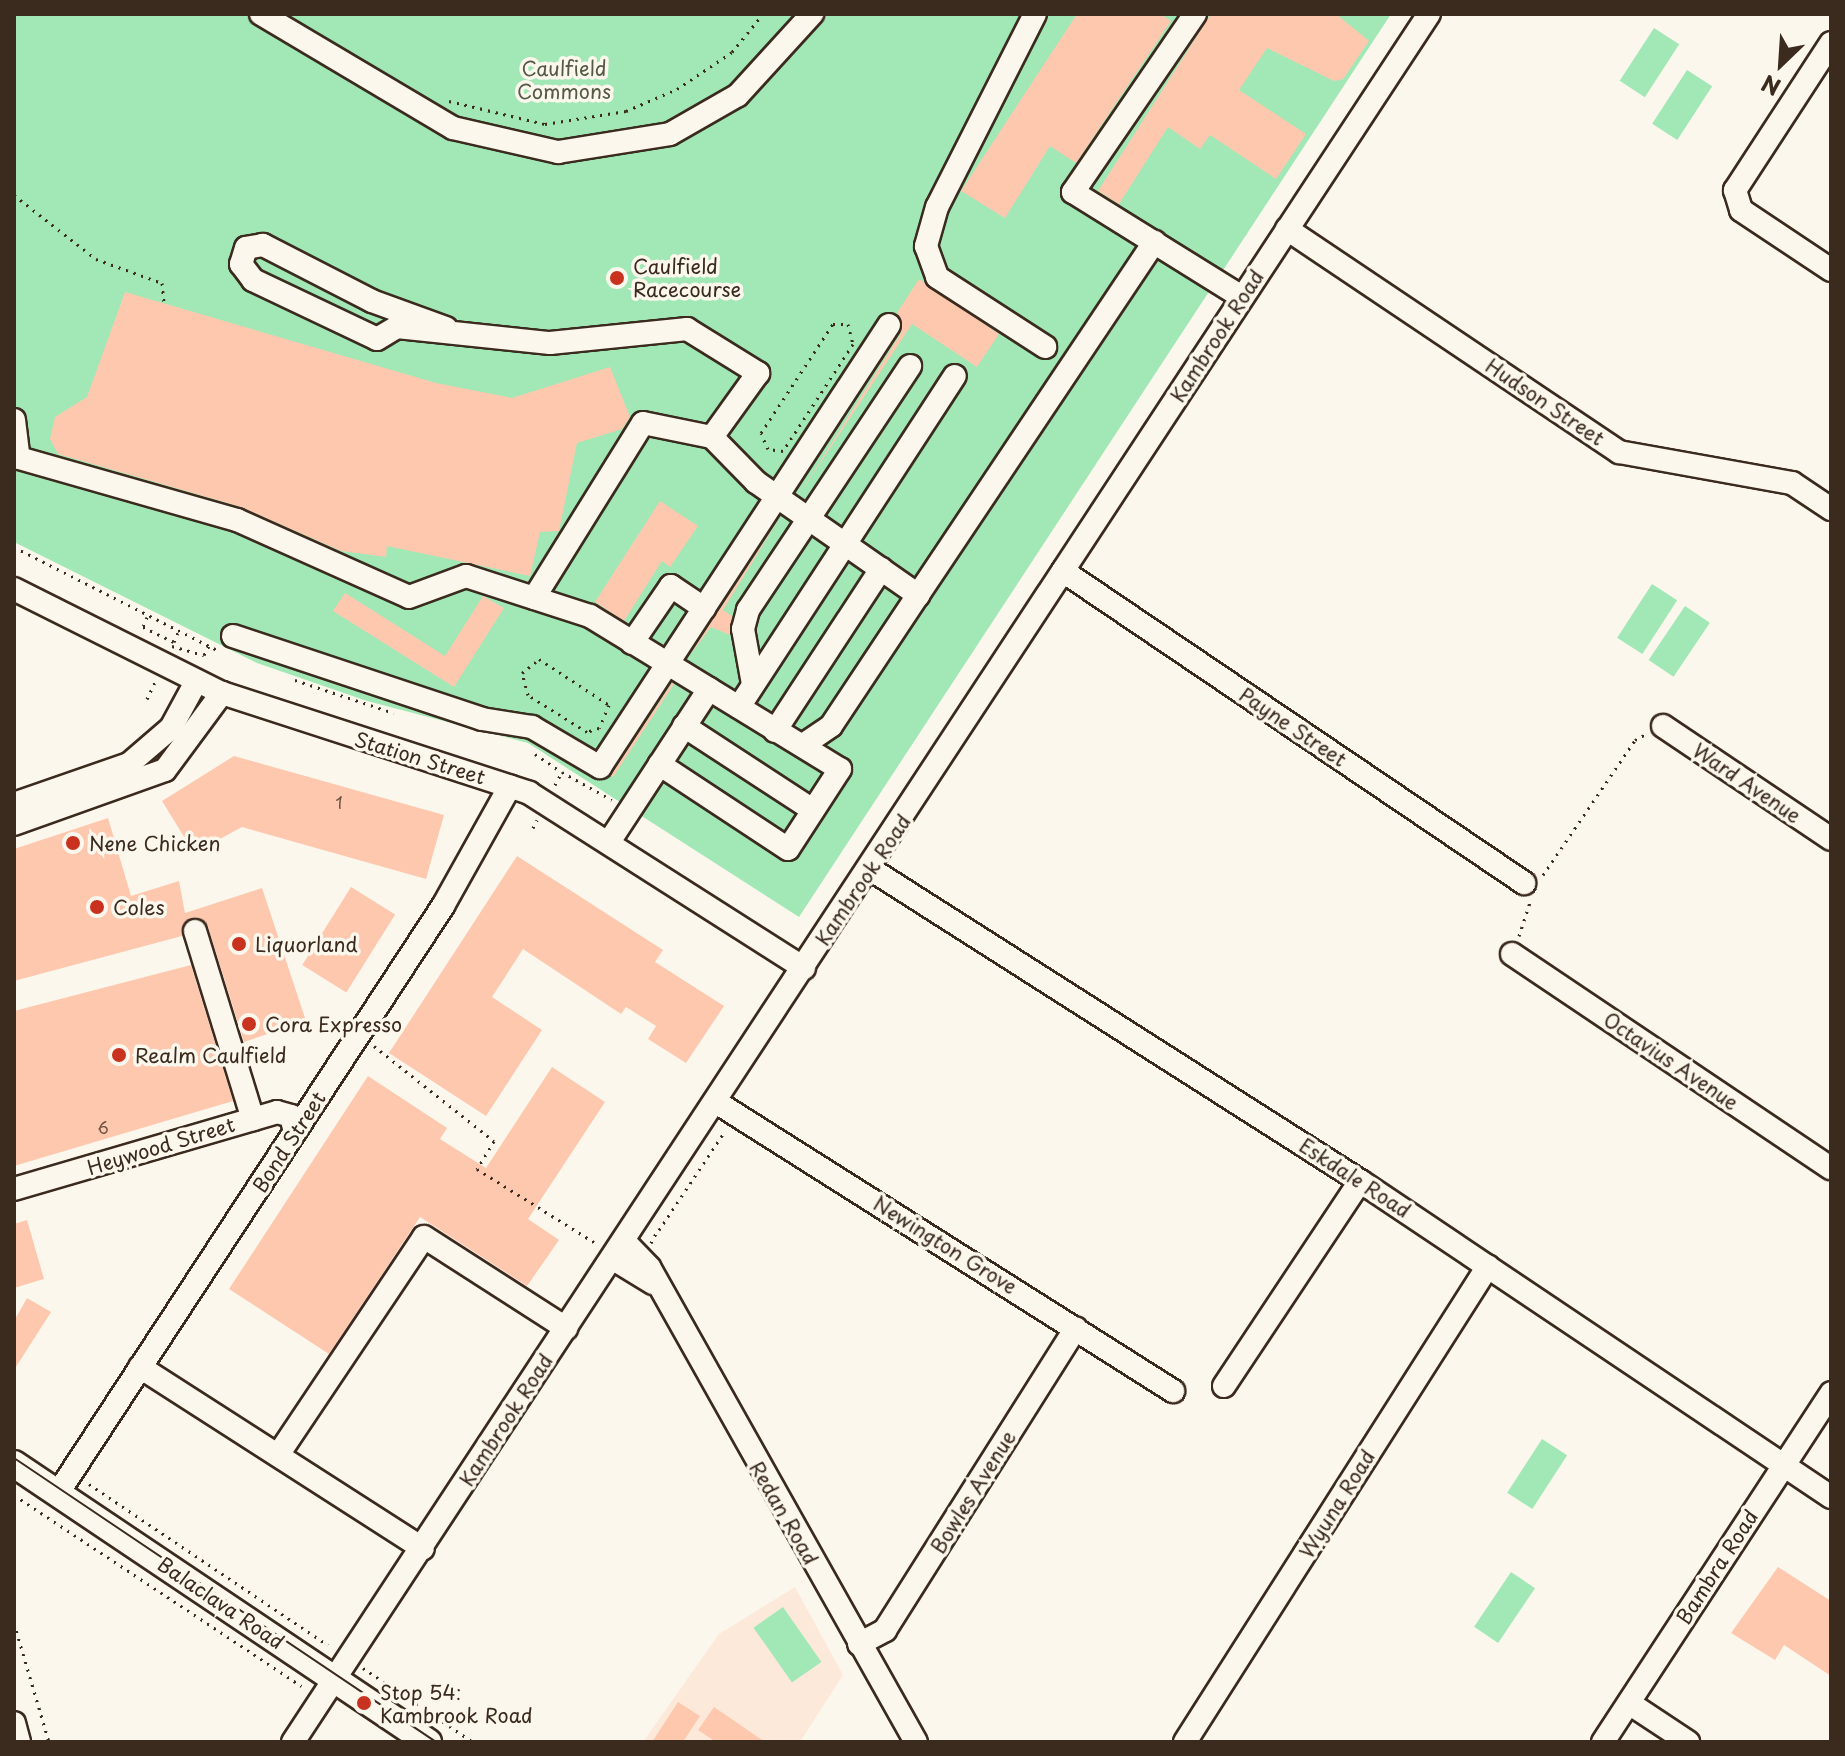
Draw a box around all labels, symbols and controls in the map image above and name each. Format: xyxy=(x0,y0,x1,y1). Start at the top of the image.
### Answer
north arrow xyxy=(1741,24,1821,104)
park label: Caulfield Commons xyxy=(517,57,611,104)
text: N xyxy=(1756,68,1786,105)
place label: Caulfield Racecourse xyxy=(633,254,741,301)
street label: Kambrook Road xyxy=(1165,265,1269,407)
marker: Caulfield Racecourse xyxy=(608,269,626,287)
street label: Hudson Street xyxy=(1481,354,1609,450)
street label: Payne Street xyxy=(1235,682,1351,772)
street label: Station Street xyxy=(352,727,488,789)
street label: Ward Avenue xyxy=(1688,737,1806,829)
house number: 1 xyxy=(335,792,343,812)
street label: Kambrook Road xyxy=(810,810,916,950)
place label: Nene Chicken xyxy=(89,831,221,855)
marker: Nene Chicken xyxy=(64,834,82,852)
place label: Coles xyxy=(113,895,165,919)
marker: Coles xyxy=(88,898,106,916)
place label: Liquorland xyxy=(255,932,358,956)
marker: Liquorland xyxy=(230,935,248,953)
street label: Octavius Avenue xyxy=(1600,1007,1742,1115)
place label: Cora Expresso xyxy=(265,1012,403,1036)
marker: Cora Expresso xyxy=(240,1015,258,1033)
place label: Realm Caulfield xyxy=(135,1043,287,1067)
marker: Realm Caulfield xyxy=(110,1046,128,1064)
street label: Bond Street xyxy=(248,1088,330,1196)
street label: Heywood Street xyxy=(85,1112,237,1180)
house number: 6 xyxy=(97,1117,109,1137)
street label: Eskdale Road xyxy=(1295,1133,1415,1223)
street label: Newington Grove xyxy=(868,1191,1022,1299)
street label: Kambrook Road xyxy=(454,1349,558,1491)
street label: Bowles Avenue xyxy=(926,1426,1020,1558)
street label: Wyuna Road xyxy=(1294,1446,1380,1562)
street label: Redan Road xyxy=(745,1458,823,1568)
street label: Bambra Road xyxy=(1671,1505,1763,1629)
street label: Balaclava Road xyxy=(152,1551,290,1655)
place label: Stop 54: Kambrook Road xyxy=(380,1680,533,1727)
marker: Stop 54: Kambrook Road xyxy=(355,1694,373,1712)

